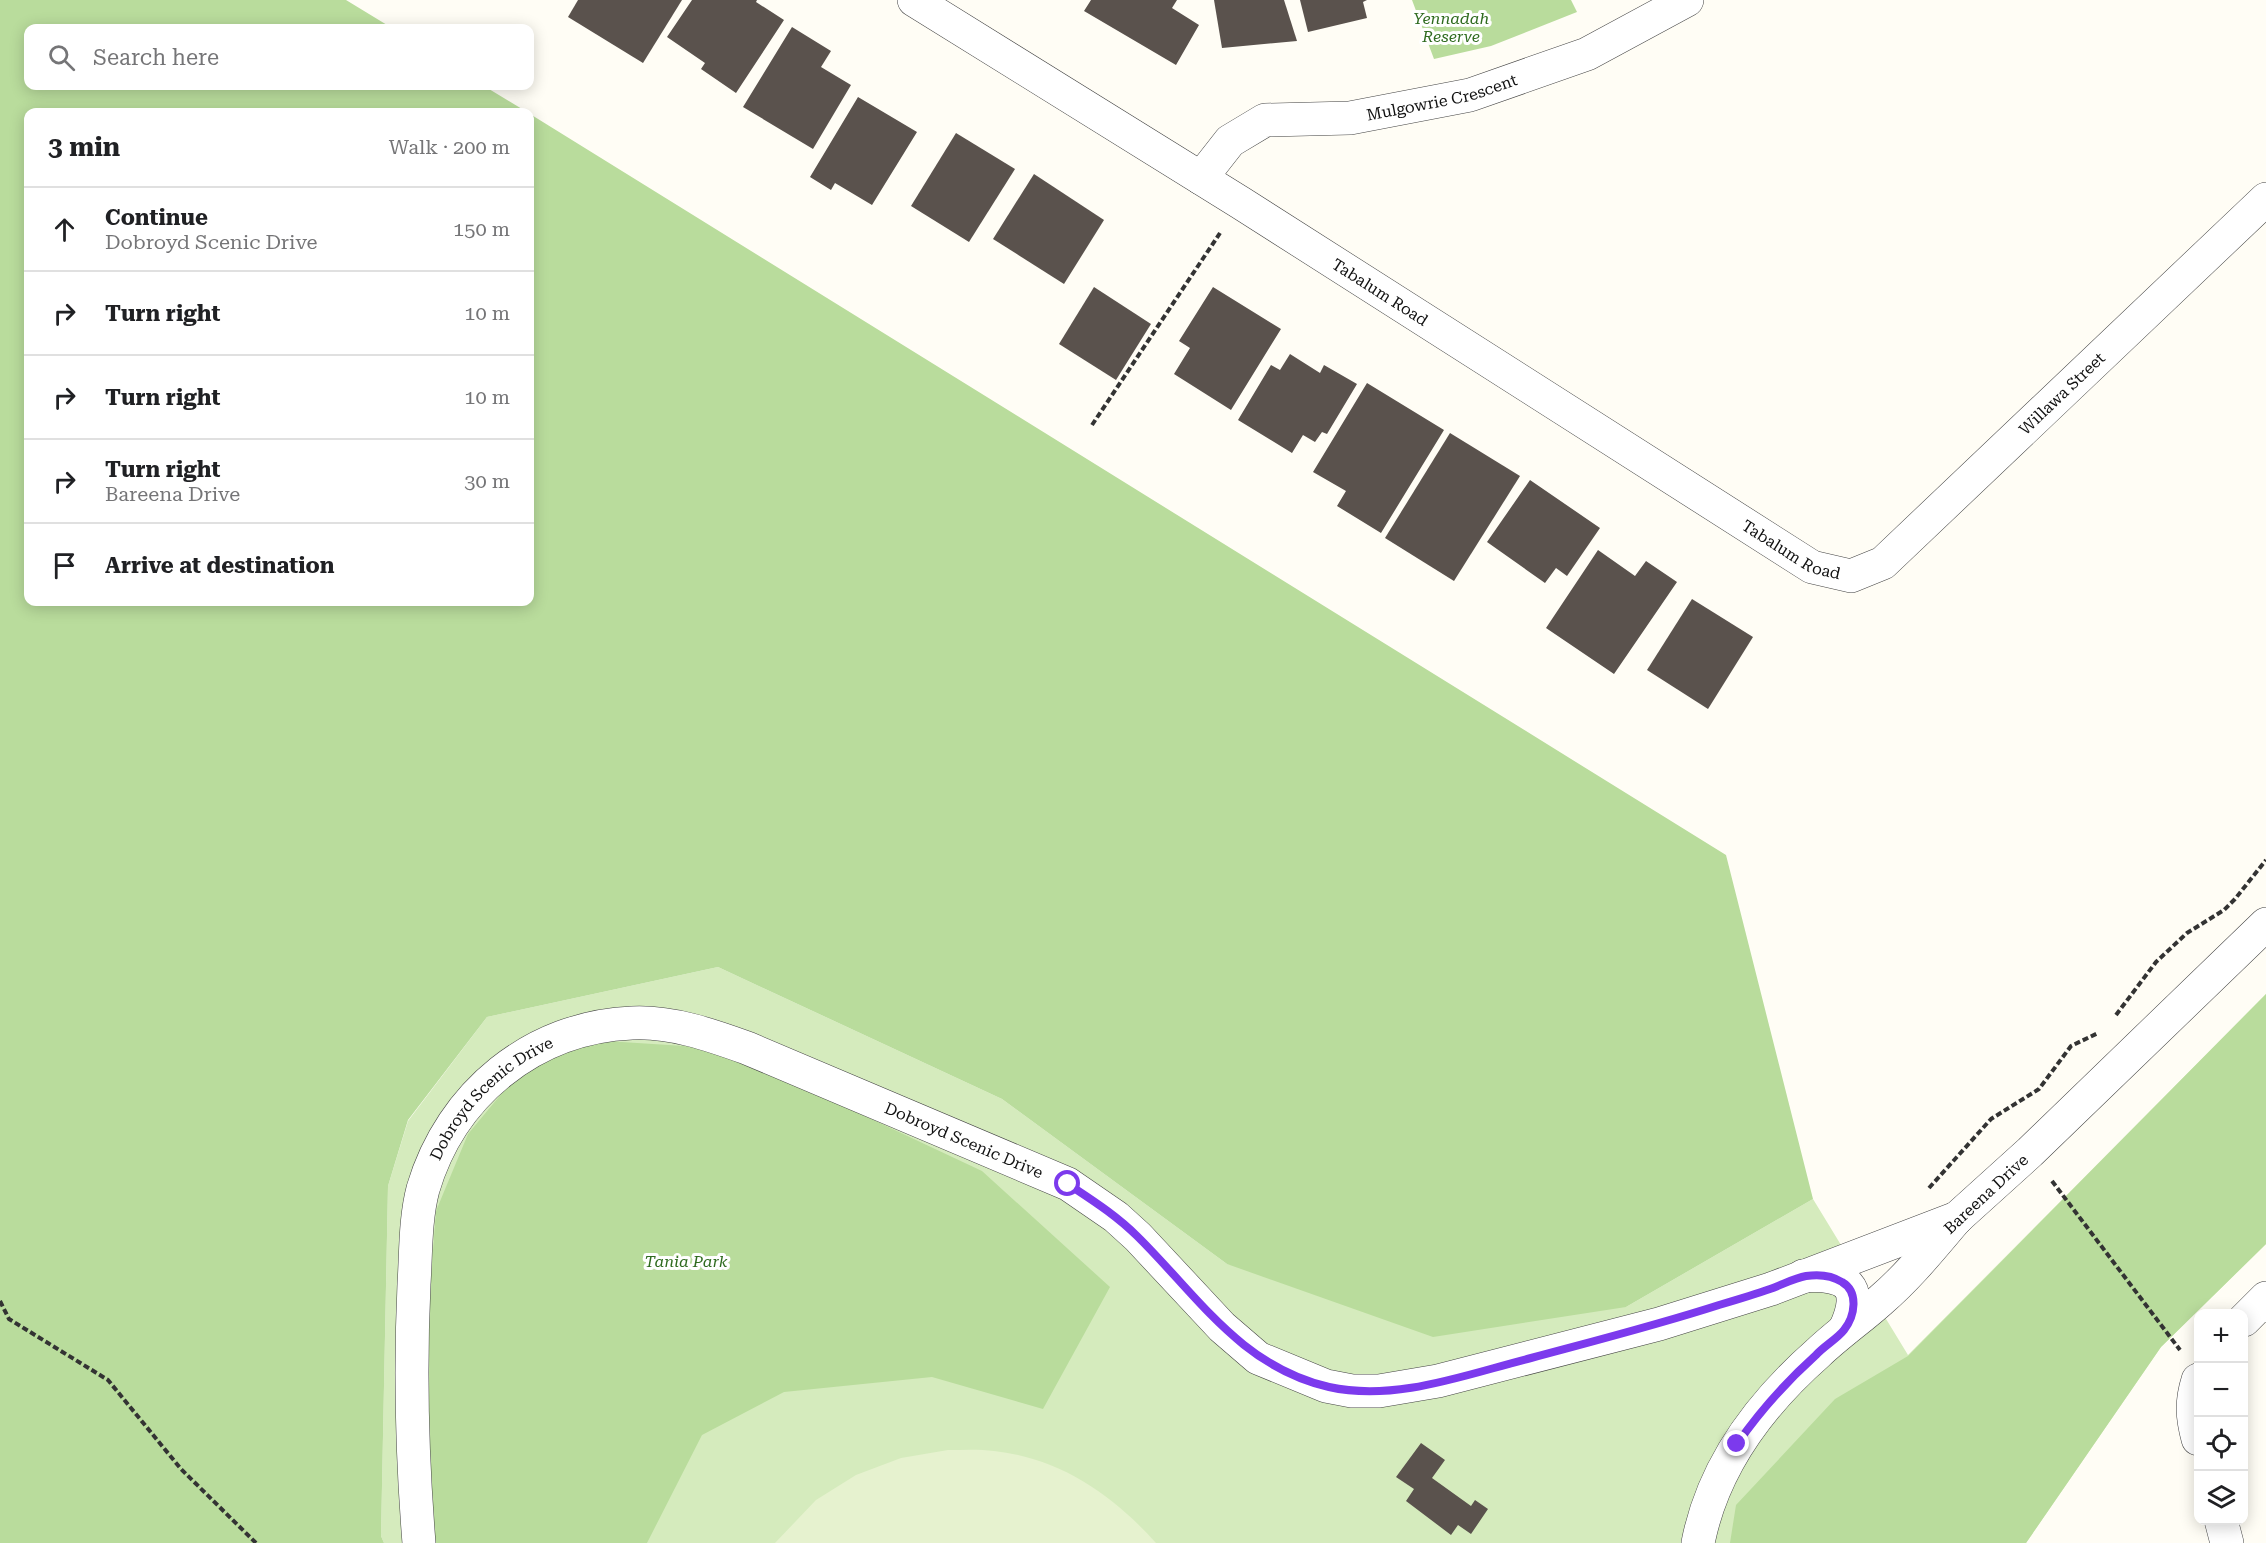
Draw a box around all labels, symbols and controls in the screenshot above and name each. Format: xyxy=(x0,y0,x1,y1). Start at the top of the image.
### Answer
park label: Yennadah Reserve xyxy=(1413,9,1489,46)
search box xyxy=(24,24,534,90)
icon: search xyxy=(45,41,78,74)
text: Search here xyxy=(93,45,219,70)
street label: Mulgowrie Crescent xyxy=(1365,70,1520,124)
text: 3 min xyxy=(48,132,120,162)
text: Walk · 200 m xyxy=(389,135,510,159)
text: Continue xyxy=(105,205,208,230)
icon: ahead xyxy=(48,213,81,246)
text: 150 m xyxy=(453,217,510,241)
text: Dobroyd Scenic Drive xyxy=(105,230,318,254)
street label: Tabalum Road xyxy=(1329,254,1432,329)
icon: right xyxy=(48,297,81,330)
text: Turn right xyxy=(105,301,220,326)
text: 10 m xyxy=(464,301,510,325)
street label: Willawa Street xyxy=(2015,348,2108,438)
icon: right xyxy=(48,381,81,414)
text: Turn right xyxy=(105,385,220,410)
text: 10 m xyxy=(464,385,510,409)
text: Turn right xyxy=(105,457,220,482)
icon: right xyxy=(48,465,81,498)
text: 30 m xyxy=(464,469,510,493)
text: Bareena Drive xyxy=(105,482,240,506)
street label: Tabalum Road xyxy=(1738,515,1842,583)
icon: arrive xyxy=(48,549,81,582)
text: Arrive at destination xyxy=(105,553,334,578)
street label: Dobroyd Scenic Drive xyxy=(425,1032,556,1163)
street label: Dobroyd Scenic Drive xyxy=(882,1098,1046,1182)
street label: Bareena Drive xyxy=(1940,1150,2032,1238)
route start xyxy=(1054,1170,1080,1196)
park label: Tania Park xyxy=(644,1252,728,1271)
map controls xyxy=(2194,1309,2248,1525)
button: + xyxy=(2194,1309,2248,1363)
button: − xyxy=(2194,1363,2248,1417)
button: locate xyxy=(2194,1417,2248,1471)
route end xyxy=(1723,1430,1749,1456)
button: layers xyxy=(2194,1471,2248,1525)

